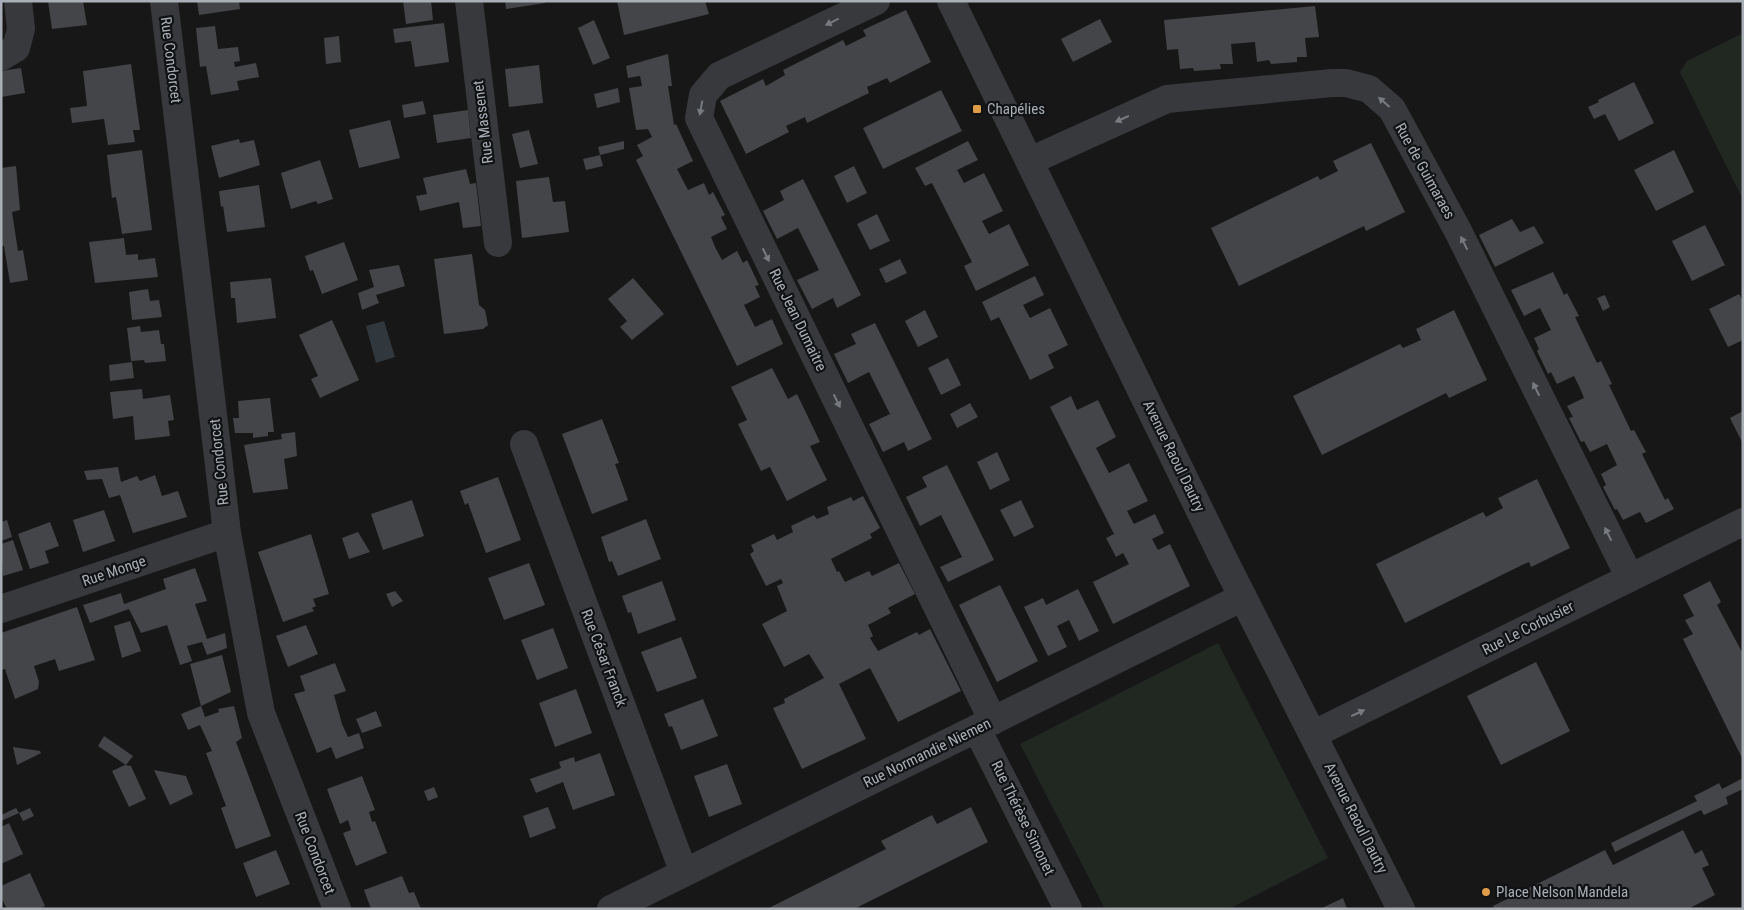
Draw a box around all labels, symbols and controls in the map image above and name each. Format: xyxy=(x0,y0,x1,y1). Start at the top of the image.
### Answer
street label: Rue Condorcet xyxy=(157,16,185,104)
one-way arrow xyxy=(825,18,839,26)
street label: Rue Massenet xyxy=(469,79,497,165)
one-way arrow xyxy=(1377,97,1390,108)
one-way arrow xyxy=(697,100,705,116)
place label: Chapélies xyxy=(987,100,1045,118)
marker: Chapélies xyxy=(971,103,983,115)
one-way arrow xyxy=(1115,116,1129,124)
street label: Rue de Guimaraes xyxy=(1391,120,1459,222)
one-way arrow xyxy=(1460,236,1468,250)
one-way arrow xyxy=(762,248,770,262)
street label: Rue Jean Dumaitre xyxy=(765,266,831,374)
one-way arrow xyxy=(1532,381,1540,396)
one-way arrow xyxy=(834,394,842,408)
street label: Avenue Raoul Dautry xyxy=(1139,397,1209,515)
street label: Rue Condorcet xyxy=(206,418,232,506)
one-way arrow xyxy=(1604,527,1612,541)
street label: Rue Monge xyxy=(80,552,148,590)
street label: Rue Le Corbusier xyxy=(1479,597,1577,659)
street label: Rue César Franck xyxy=(577,607,631,709)
one-way arrow xyxy=(1351,709,1365,717)
street label: Rue Normandie Niemen xyxy=(860,714,994,792)
street label: Rue Thérèse Simonet xyxy=(988,758,1058,878)
street label: Avenue Raoul Dautry xyxy=(1320,760,1392,876)
street label: Rue Condorcet xyxy=(291,809,339,897)
place label: Place Nelson Mandela xyxy=(1496,883,1628,901)
marker: Place Nelson Mandela xyxy=(1480,886,1492,898)

